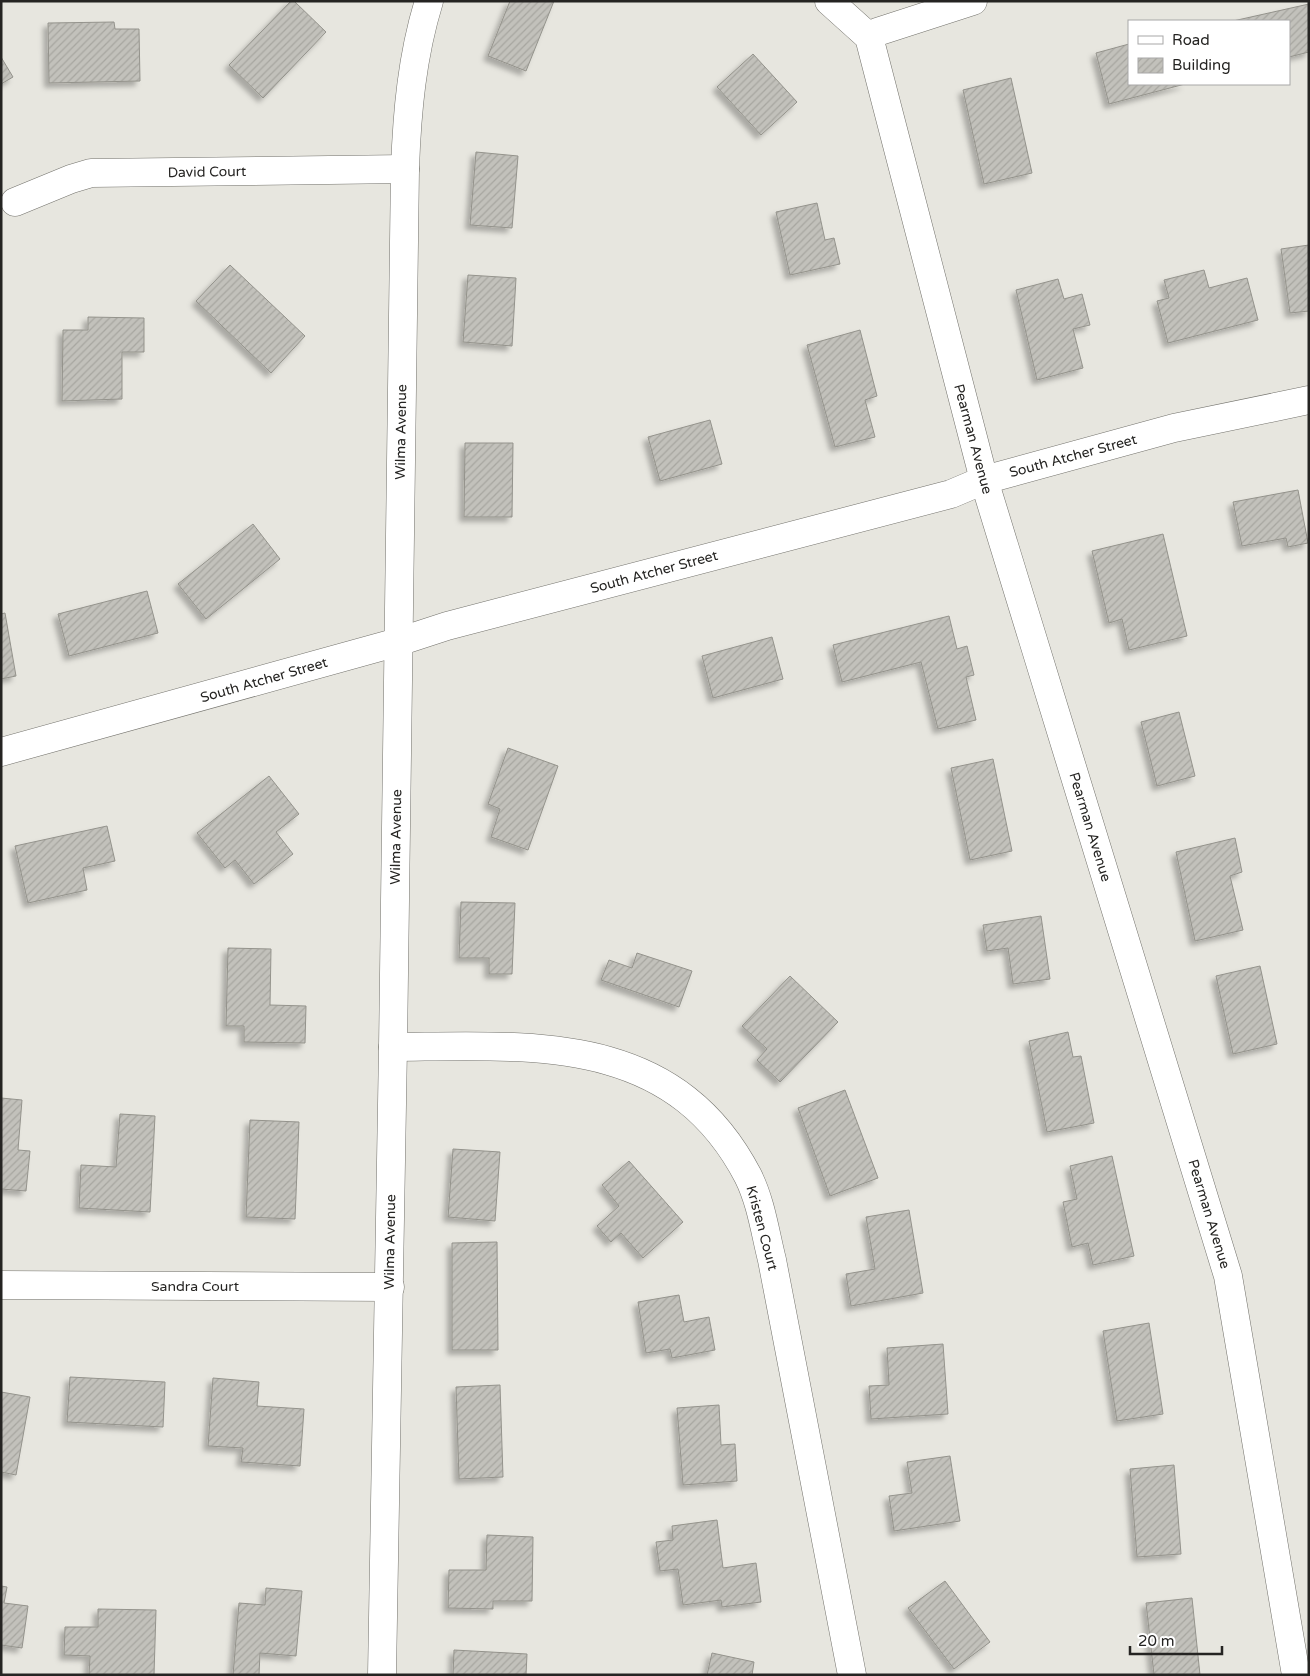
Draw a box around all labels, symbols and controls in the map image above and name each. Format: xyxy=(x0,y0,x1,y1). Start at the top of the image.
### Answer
legend xyxy=(1128,20,1290,85)
text: Road xyxy=(1172,31,1210,49)
text: Building xyxy=(1172,56,1231,74)
street label: David Court xyxy=(167,163,247,181)
street label: Pearman Avenue xyxy=(950,382,996,496)
street label: Wilma Avenue xyxy=(392,384,410,480)
street label: South Atcher Street xyxy=(1007,431,1139,481)
street label: South Atcher Street xyxy=(588,547,720,597)
street label: South Atcher Street xyxy=(198,654,330,706)
street label: Pearman Avenue xyxy=(1065,770,1115,884)
street label: Wilma Avenue xyxy=(387,789,405,885)
street label: Pearman Avenue xyxy=(1184,1157,1234,1271)
street label: Kristen Court xyxy=(742,1184,782,1273)
street label: Wilma Avenue xyxy=(381,1194,399,1290)
street label: Sandra Court xyxy=(151,1278,240,1295)
scale bar xyxy=(1130,1624,1222,1656)
text: 20 m xyxy=(1138,1632,1175,1650)

